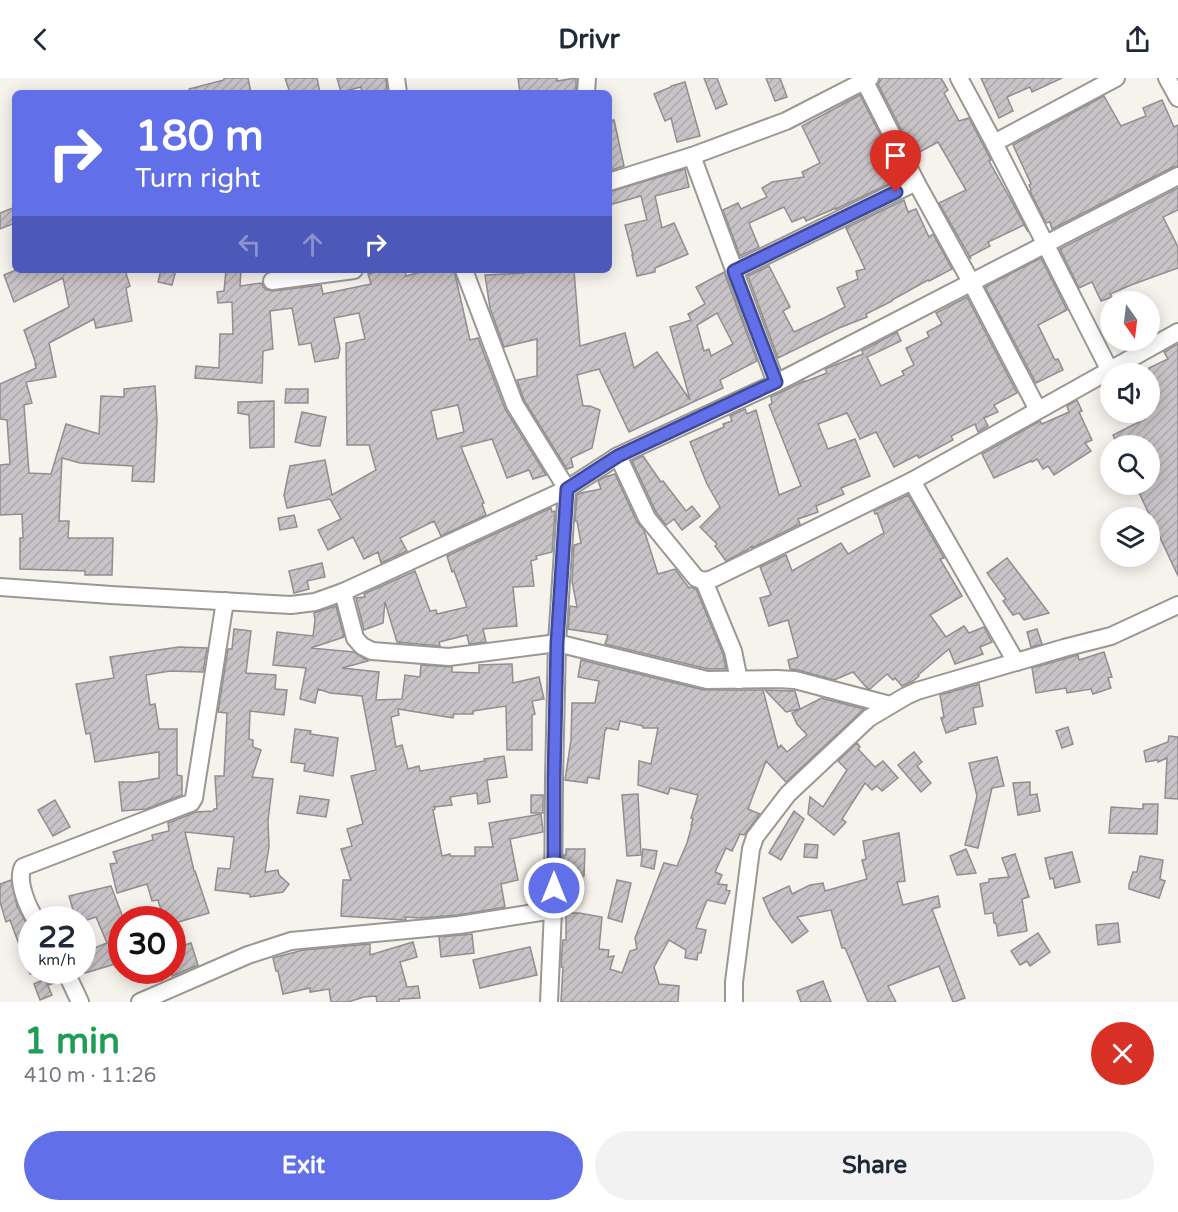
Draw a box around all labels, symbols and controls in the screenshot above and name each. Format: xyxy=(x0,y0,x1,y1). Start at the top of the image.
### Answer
icon: back xyxy=(24,23,57,56)
text: Drivr xyxy=(558,23,620,56)
icon: share xyxy=(1121,23,1154,56)
text: 180 m xyxy=(135,111,264,162)
icon: right xyxy=(36,114,114,192)
pin xyxy=(870,130,921,192)
icon: arrive xyxy=(879,139,912,172)
text: Turn right xyxy=(135,162,261,195)
icon: left xyxy=(233,228,266,261)
icon: ahead xyxy=(296,228,329,261)
icon: right xyxy=(359,228,392,261)
north arrow xyxy=(1100,291,1160,351)
map controls xyxy=(1100,291,1160,567)
button: sound xyxy=(1100,363,1160,423)
button: search xyxy=(1100,435,1160,495)
button: layers xyxy=(1100,507,1160,567)
position arrow xyxy=(522,856,586,920)
speed limit sign: 30 xyxy=(108,906,186,984)
text: 22 xyxy=(38,919,76,956)
text: km/h xyxy=(38,951,76,969)
text: 1 min xyxy=(24,1020,120,1063)
button: close xyxy=(1091,1022,1154,1085)
text: 410 m · 11:26 xyxy=(24,1064,156,1088)
button: Exit xyxy=(24,1131,583,1200)
button: Share xyxy=(595,1131,1154,1200)

